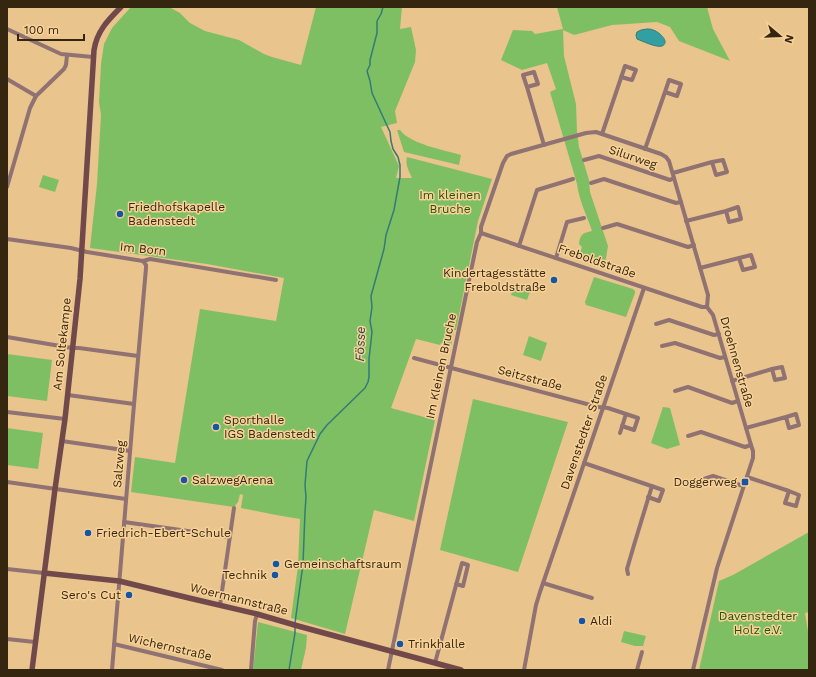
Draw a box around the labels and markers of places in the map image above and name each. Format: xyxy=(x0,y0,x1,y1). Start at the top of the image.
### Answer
place label: Friedhofskapelle Badenstedt xyxy=(128,200,225,228)
marker: Friedhofskapelle Badenstedt xyxy=(115,209,125,219)
place label: Kindertagesstätte Freboldstraße xyxy=(443,266,546,294)
marker: Kindertagesstätte Freboldstraße xyxy=(549,275,559,285)
place label: Sporthalle IGS Badenstedt xyxy=(224,413,315,441)
marker: Sporthalle IGS Badenstedt xyxy=(211,422,221,432)
place label: SalzwegArena xyxy=(192,473,274,487)
marker: SalzwegArena xyxy=(179,475,189,485)
place label: Doggerweg xyxy=(673,475,738,489)
marker: Doggerweg xyxy=(740,477,750,487)
place label: Friedrich-Ebert-Schule xyxy=(96,526,231,540)
marker: Friedrich-Ebert-Schule xyxy=(83,528,93,538)
place label: Gemeinschaftsraum xyxy=(284,557,402,571)
marker: Gemeinschaftsraum xyxy=(271,559,281,569)
place label: Technik xyxy=(223,568,267,582)
marker: Technik xyxy=(270,570,280,580)
place label: Sero's Cut xyxy=(61,588,121,602)
marker: Sero's Cut xyxy=(124,590,134,600)
place label: Aldi xyxy=(590,614,612,628)
marker: Aldi xyxy=(577,616,587,626)
place label: Trinkhalle xyxy=(408,637,465,651)
marker: Trinkhalle xyxy=(395,639,405,649)

